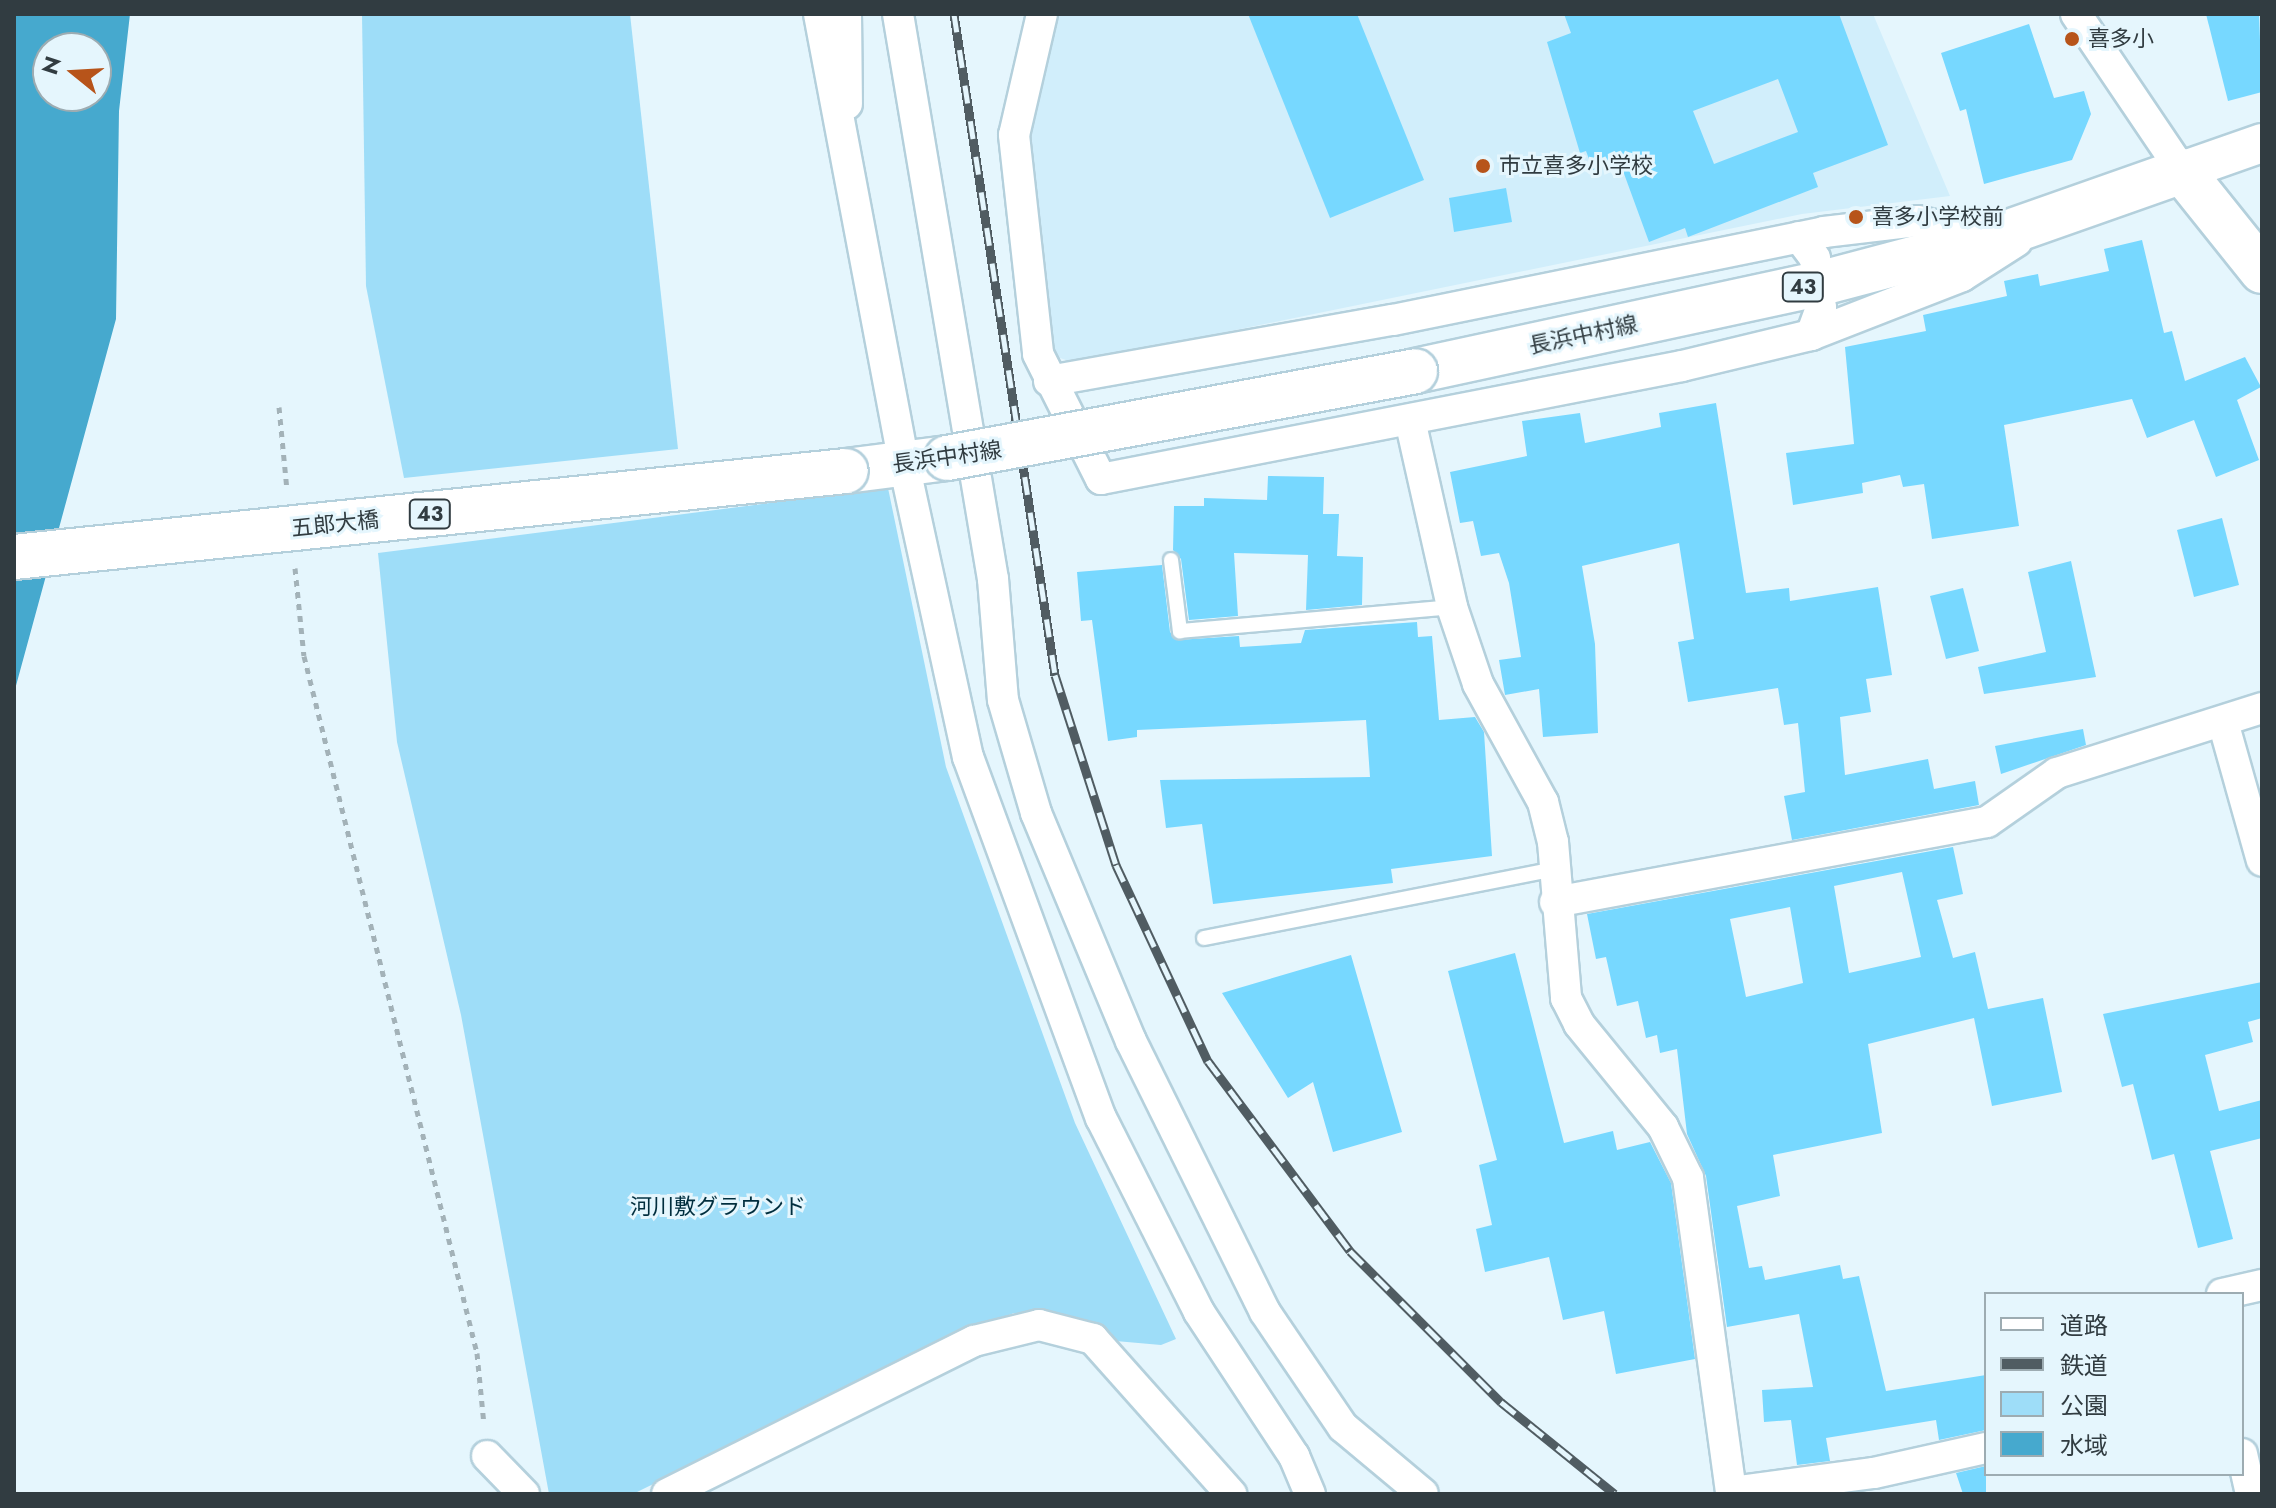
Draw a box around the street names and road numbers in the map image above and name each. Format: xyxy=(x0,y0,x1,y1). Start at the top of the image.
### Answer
road number: 43 xyxy=(1781,271,1825,303)
street label: 長浜中村線 xyxy=(1526,311,1640,359)
street label: 長浜中村線 xyxy=(891,436,1003,478)
road number: 43 xyxy=(408,498,452,530)
street label: 五郎大橋 xyxy=(290,506,380,542)

